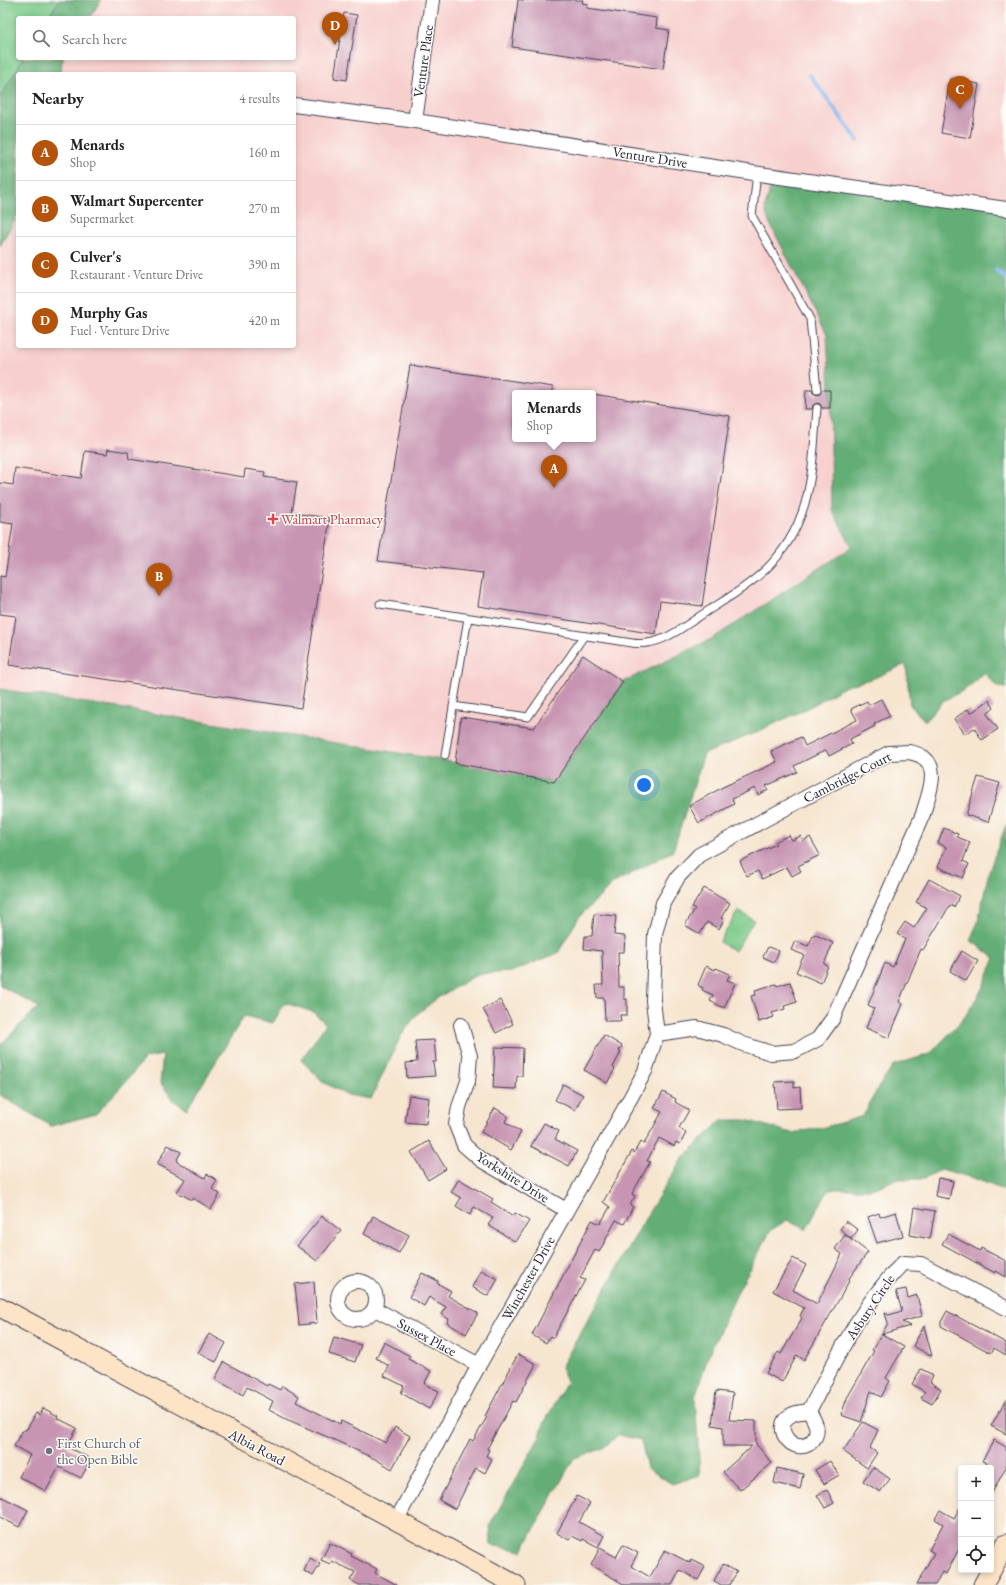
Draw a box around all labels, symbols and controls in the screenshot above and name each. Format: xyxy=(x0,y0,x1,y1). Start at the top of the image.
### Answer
pin: D xyxy=(322,12,348,45)
search box xyxy=(16,16,296,60)
street label: Venture Place xyxy=(409,23,437,98)
icon: search xyxy=(30,27,52,49)
text: Search here xyxy=(62,29,127,48)
pin: C xyxy=(947,76,973,109)
text: Nearby xyxy=(32,87,84,109)
text: 4 results xyxy=(239,90,280,107)
text: Menards xyxy=(70,135,125,154)
street label: Venture Drive xyxy=(611,142,689,172)
text: A xyxy=(40,144,50,161)
text: 160 m xyxy=(249,144,280,161)
text: Shop xyxy=(70,154,96,171)
text: Walmart Supercenter xyxy=(70,191,204,210)
text: B xyxy=(41,200,49,217)
text: 270 m xyxy=(249,200,280,217)
text: Supermarket xyxy=(70,210,134,227)
text: Culver's xyxy=(70,247,121,266)
text: C xyxy=(40,256,50,273)
text: 390 m xyxy=(249,256,280,273)
text: Restaurant · Venture Drive xyxy=(70,266,203,283)
text: Murphy Gas xyxy=(70,303,147,322)
text: D xyxy=(40,312,50,329)
text: 420 m xyxy=(249,312,280,329)
text: Fuel · Venture Drive xyxy=(70,322,170,339)
popup xyxy=(512,390,596,442)
text: Menards xyxy=(527,398,581,417)
text: Shop xyxy=(527,417,553,434)
pin: A xyxy=(541,455,567,488)
place label: Walmart Pharmacy xyxy=(281,510,384,528)
marker: Walmart Pharmacy xyxy=(268,514,278,524)
pin: B xyxy=(146,563,172,596)
street label: Cambridge Court xyxy=(800,747,895,807)
your location xyxy=(634,775,654,795)
street label: Yorkshire Drive xyxy=(473,1147,553,1207)
street label: Winchester Drive xyxy=(497,1232,559,1323)
street label: Asbury Circle xyxy=(841,1270,899,1344)
street label: Sussex Place xyxy=(394,1314,460,1360)
street label: Albia Road xyxy=(225,1424,289,1470)
place label: First Church of the Open Bible xyxy=(57,1434,142,1468)
marker: First Church of the Open Bible xyxy=(44,1446,54,1456)
map controls xyxy=(958,1465,994,1573)
button: + xyxy=(958,1465,994,1501)
button: − xyxy=(958,1501,994,1537)
button: locate xyxy=(958,1537,994,1573)

